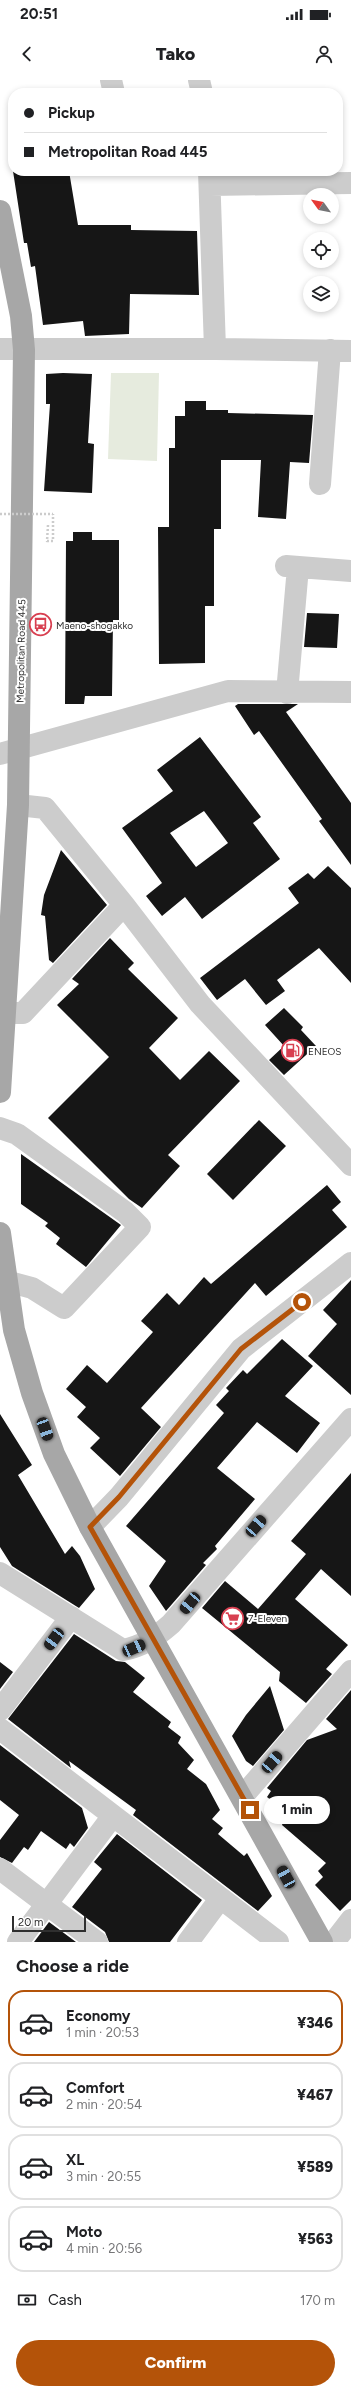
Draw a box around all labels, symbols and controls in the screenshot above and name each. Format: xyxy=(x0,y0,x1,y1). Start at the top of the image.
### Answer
text: 20:51 xyxy=(20,5,58,23)
icon: back xyxy=(16,43,38,65)
text: Tako xyxy=(156,43,195,65)
icon: person xyxy=(313,43,335,65)
text: Pickup xyxy=(48,104,95,122)
text: Metropolitan Road 445 xyxy=(48,143,208,161)
north arrow xyxy=(303,188,339,224)
map controls xyxy=(303,188,339,312)
button: locate xyxy=(303,232,339,268)
button: layers xyxy=(303,276,339,312)
street label: Metropolitan Road 445 xyxy=(14,599,28,703)
bus stop icon: Maeno-shogakko xyxy=(27,612,53,638)
place label: Maeno-shogakko xyxy=(56,619,133,632)
fuel station icon: ENEOS xyxy=(279,1038,305,1064)
place label: ENEOS xyxy=(308,1045,341,1058)
route start xyxy=(293,1293,311,1311)
car xyxy=(35,1416,55,1442)
car xyxy=(244,1513,268,1539)
car xyxy=(178,1590,202,1616)
supermarket icon: 7-Eleven xyxy=(220,1605,246,1631)
place label: 7-Eleven xyxy=(248,1612,288,1625)
car xyxy=(42,1626,66,1652)
car xyxy=(121,1638,147,1658)
car xyxy=(260,1749,284,1775)
callout: 1 min xyxy=(264,1796,330,1824)
route end xyxy=(241,1801,259,1819)
text: 1 min xyxy=(281,1802,313,1817)
car xyxy=(275,1864,297,1890)
scale bar xyxy=(12,1914,86,1933)
text: 20 m xyxy=(18,1916,43,1929)
text: Choose a ride xyxy=(16,1955,129,1977)
icon: car xyxy=(18,2005,54,2041)
text: Economy xyxy=(66,2007,131,2025)
text: ¥346 xyxy=(297,2014,333,2032)
text: 1 min · 20:53 xyxy=(66,2025,139,2040)
icon: car xyxy=(18,2077,54,2113)
text: Comfort xyxy=(66,2079,125,2097)
text: ¥467 xyxy=(297,2086,333,2104)
text: 2 min · 20:54 xyxy=(66,2097,142,2112)
icon: car xyxy=(18,2149,54,2185)
text: XL xyxy=(66,2151,84,2169)
text: ¥589 xyxy=(297,2158,333,2176)
text: 3 min · 20:55 xyxy=(66,2169,141,2184)
icon: car xyxy=(18,2221,54,2257)
text: Moto xyxy=(66,2223,102,2241)
text: ¥563 xyxy=(298,2230,333,2248)
text: 4 min · 20:56 xyxy=(66,2241,142,2256)
icon: cash xyxy=(16,2289,38,2311)
text: Cash xyxy=(48,2291,82,2309)
text: 170 m xyxy=(300,2293,335,2308)
button: Confirm xyxy=(16,2340,335,2386)

